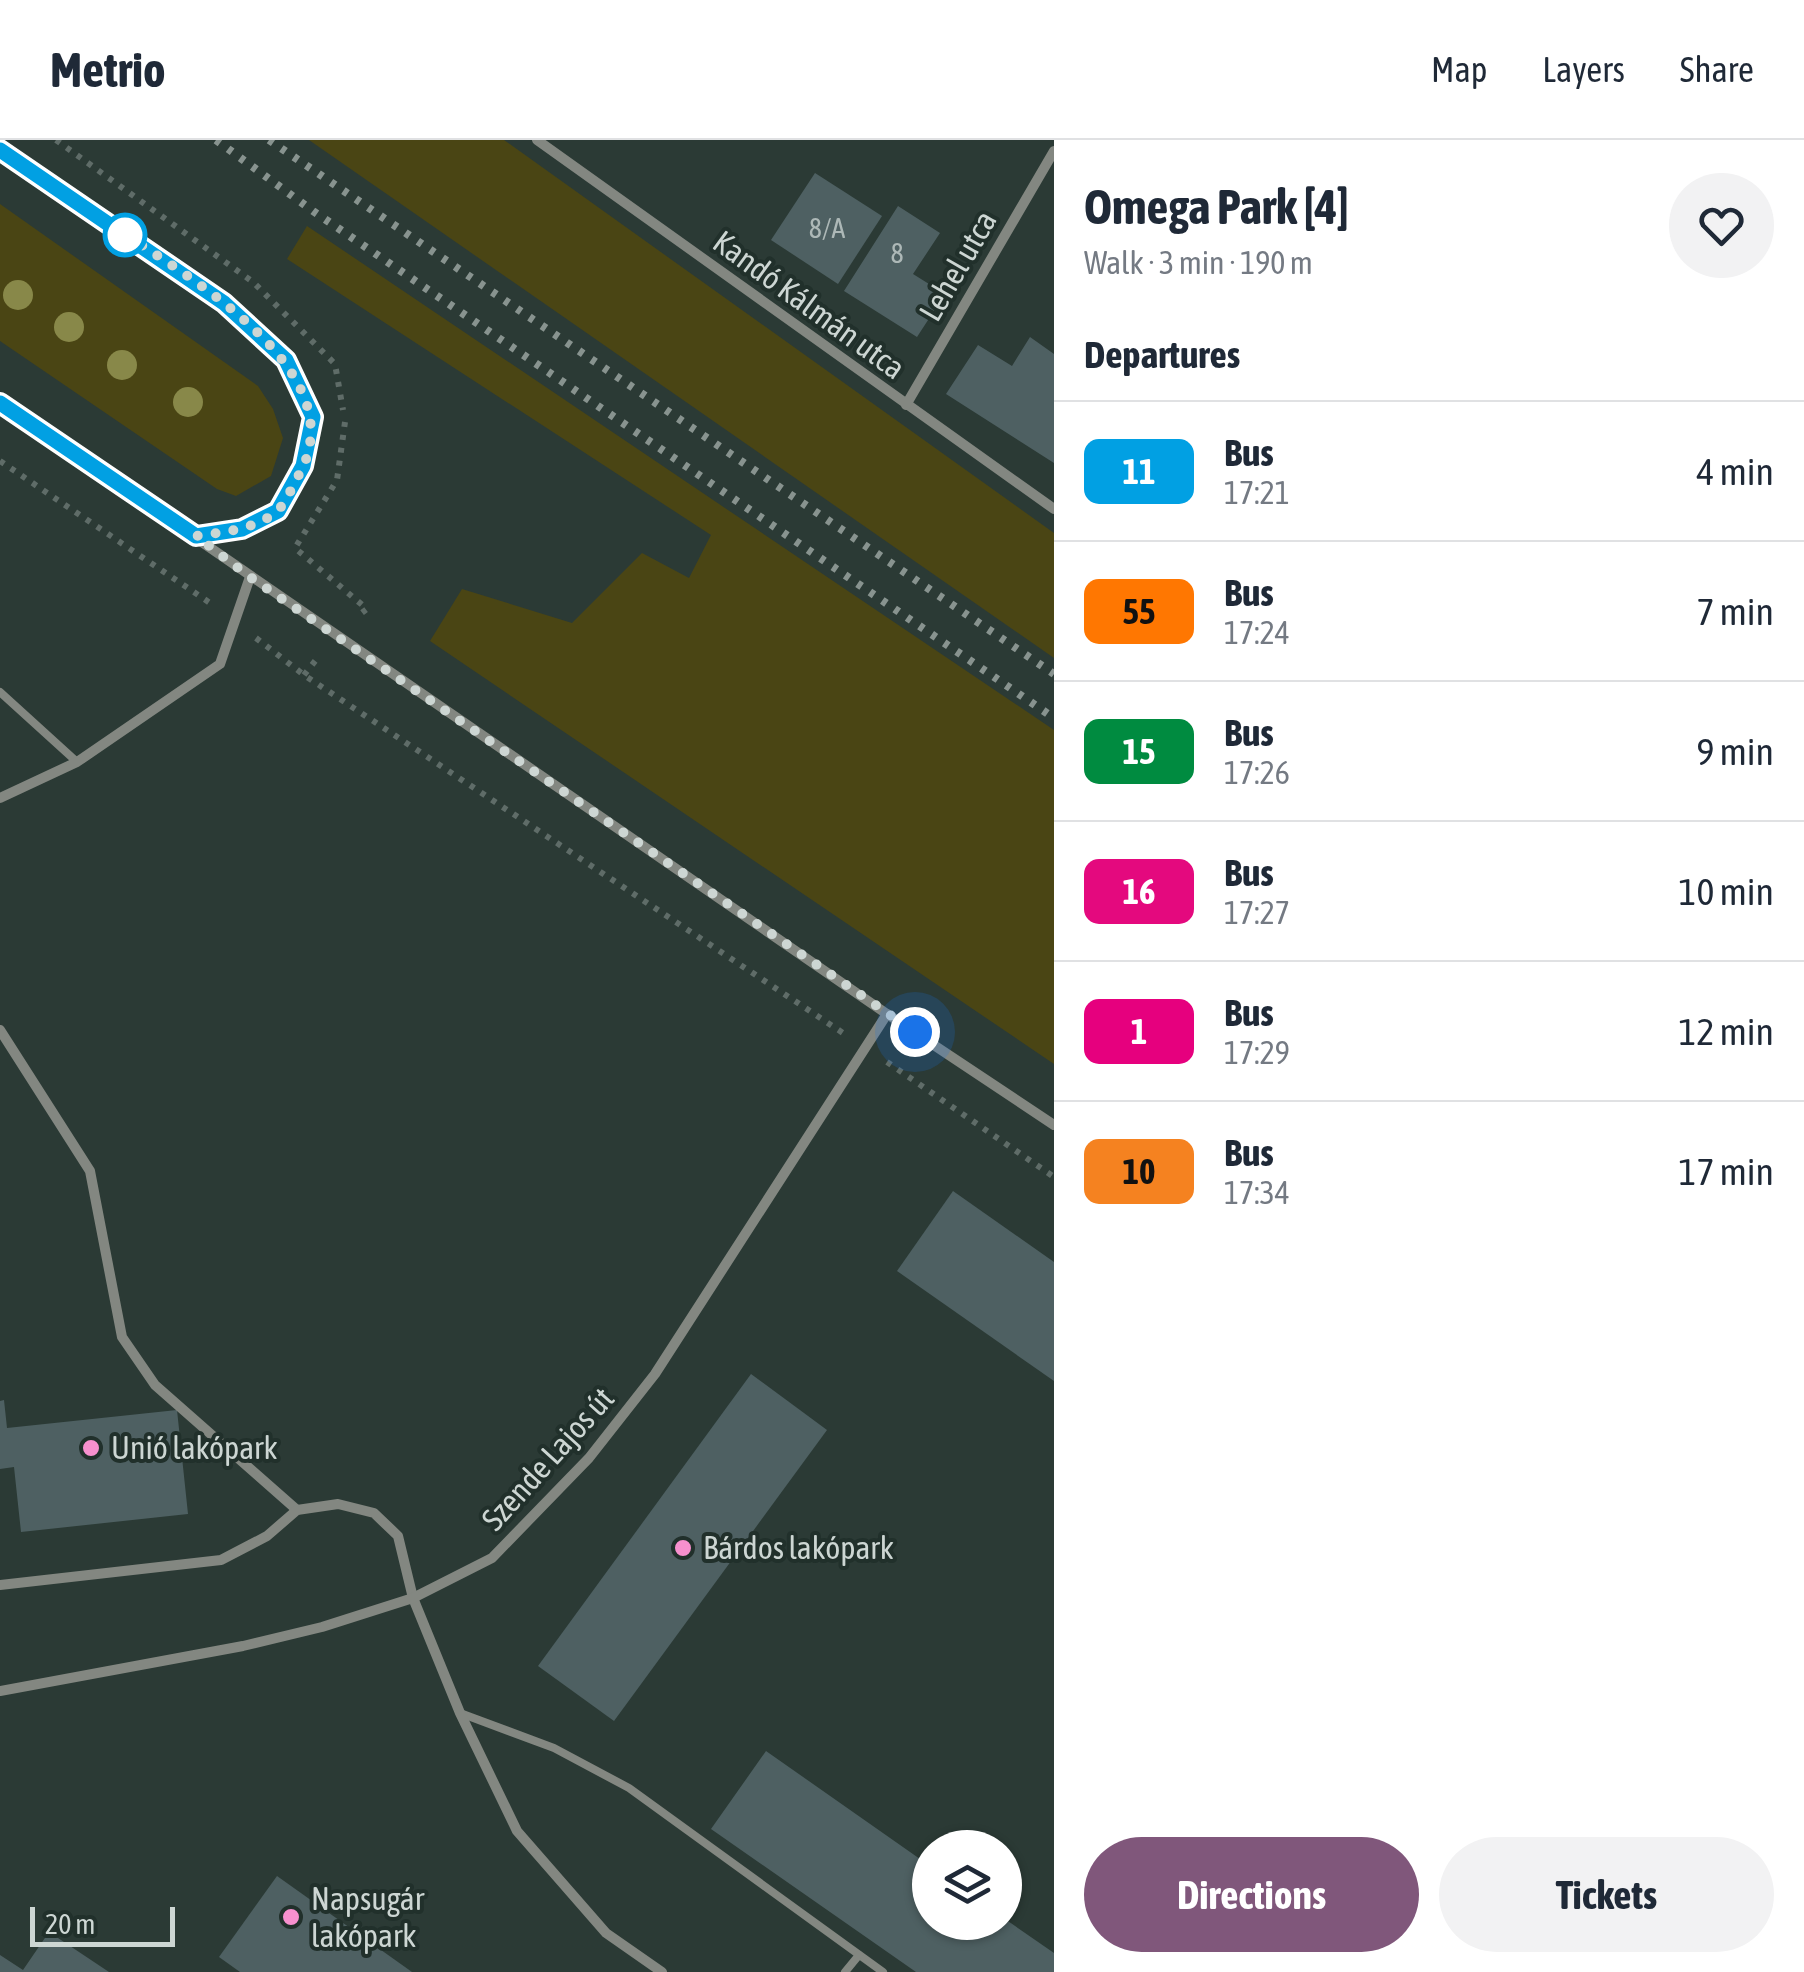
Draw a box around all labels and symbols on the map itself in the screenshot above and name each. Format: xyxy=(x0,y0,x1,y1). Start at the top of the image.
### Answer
street label: Lehel utca xyxy=(911,204,1004,327)
house number: 8/A xyxy=(809,212,845,244)
unlabelled marker xyxy=(104,214,146,256)
street label: Kandó Kálmán utca xyxy=(706,223,912,386)
house number: 8 xyxy=(890,237,904,269)
your location xyxy=(890,1007,940,1057)
street label: Szende Lajos út xyxy=(474,1380,621,1537)
place label: Unió lakópark xyxy=(111,1429,278,1466)
marker: Unió lakópark xyxy=(80,1437,102,1459)
place label: Bárdos lakópark xyxy=(703,1529,894,1566)
marker: Bárdos lakópark xyxy=(672,1537,694,1559)
place label: Napsugár lakópark xyxy=(311,1880,425,1954)
scale bar xyxy=(30,1902,175,1946)
marker: Napsugár lakópark xyxy=(280,1906,302,1928)

